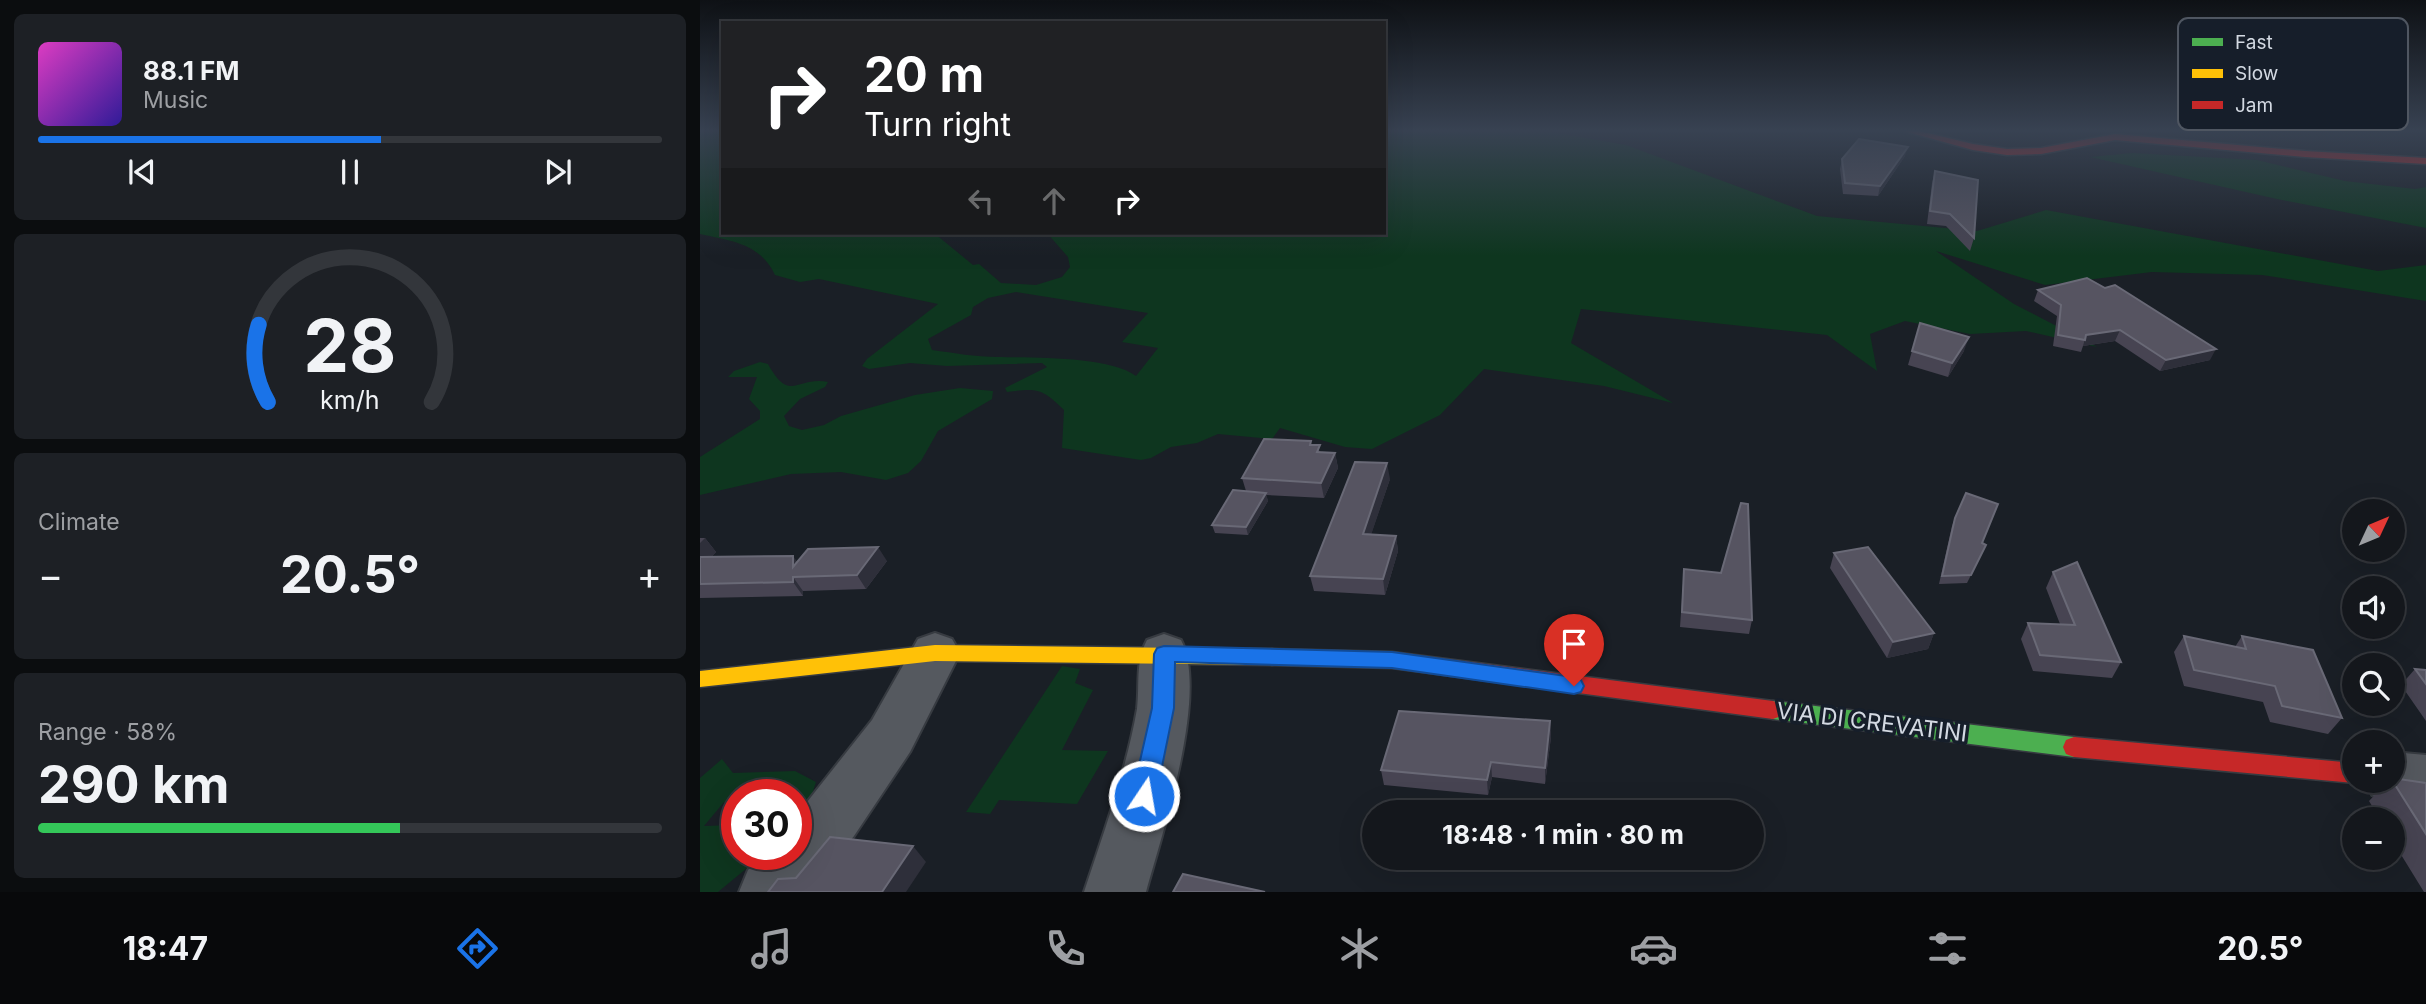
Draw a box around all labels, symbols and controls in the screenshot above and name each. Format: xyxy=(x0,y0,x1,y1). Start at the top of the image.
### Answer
legend xyxy=(2178,18,2408,130)
text: Fast xyxy=(2235,31,2273,54)
text: 20 m xyxy=(864,45,984,104)
icon: right xyxy=(749,49,840,140)
text: 88.1 FM xyxy=(143,55,239,86)
text: Slow xyxy=(2235,62,2278,85)
text: Music xyxy=(143,86,208,114)
text: Jam xyxy=(2235,94,2273,117)
text: Turn right xyxy=(864,105,1011,144)
icon: previous xyxy=(123,153,161,191)
icon: pause xyxy=(331,153,369,191)
icon: next xyxy=(539,153,577,191)
icon: left xyxy=(962,182,1000,220)
icon: ahead xyxy=(1035,182,1073,220)
icon: right xyxy=(1108,182,1146,220)
text: 28 xyxy=(303,302,397,391)
text: km/h xyxy=(320,385,380,415)
north arrow xyxy=(2342,499,2404,562)
map controls xyxy=(2342,499,2405,870)
text: Climate xyxy=(38,508,120,536)
text: 20.5° xyxy=(280,543,420,606)
text: − xyxy=(38,552,63,598)
text: + xyxy=(637,552,662,598)
button: sound xyxy=(2342,576,2405,639)
pin xyxy=(1544,614,1604,686)
icon: arrive xyxy=(1555,625,1593,663)
button: search xyxy=(2342,653,2405,716)
street label: VIA DI CREVATINI xyxy=(1775,696,1969,748)
text: Range · 58% xyxy=(38,718,177,746)
button: + xyxy=(2342,730,2405,793)
text: 290 km xyxy=(38,753,230,816)
position arrow xyxy=(1107,759,1181,833)
speed limit sign: 30 xyxy=(721,779,812,870)
button: − xyxy=(2342,807,2405,870)
text: 18:48 · 1 min · 80 m xyxy=(1442,819,1684,850)
icon: directions xyxy=(453,924,502,973)
icon: music xyxy=(747,924,796,973)
icon: phone xyxy=(1041,924,1090,973)
icon: climate xyxy=(1335,924,1384,973)
icon: car xyxy=(1629,924,1678,973)
icon: filters xyxy=(1923,924,1972,973)
text: 18:47 xyxy=(123,929,208,968)
text: 20.5° xyxy=(2217,929,2303,968)

